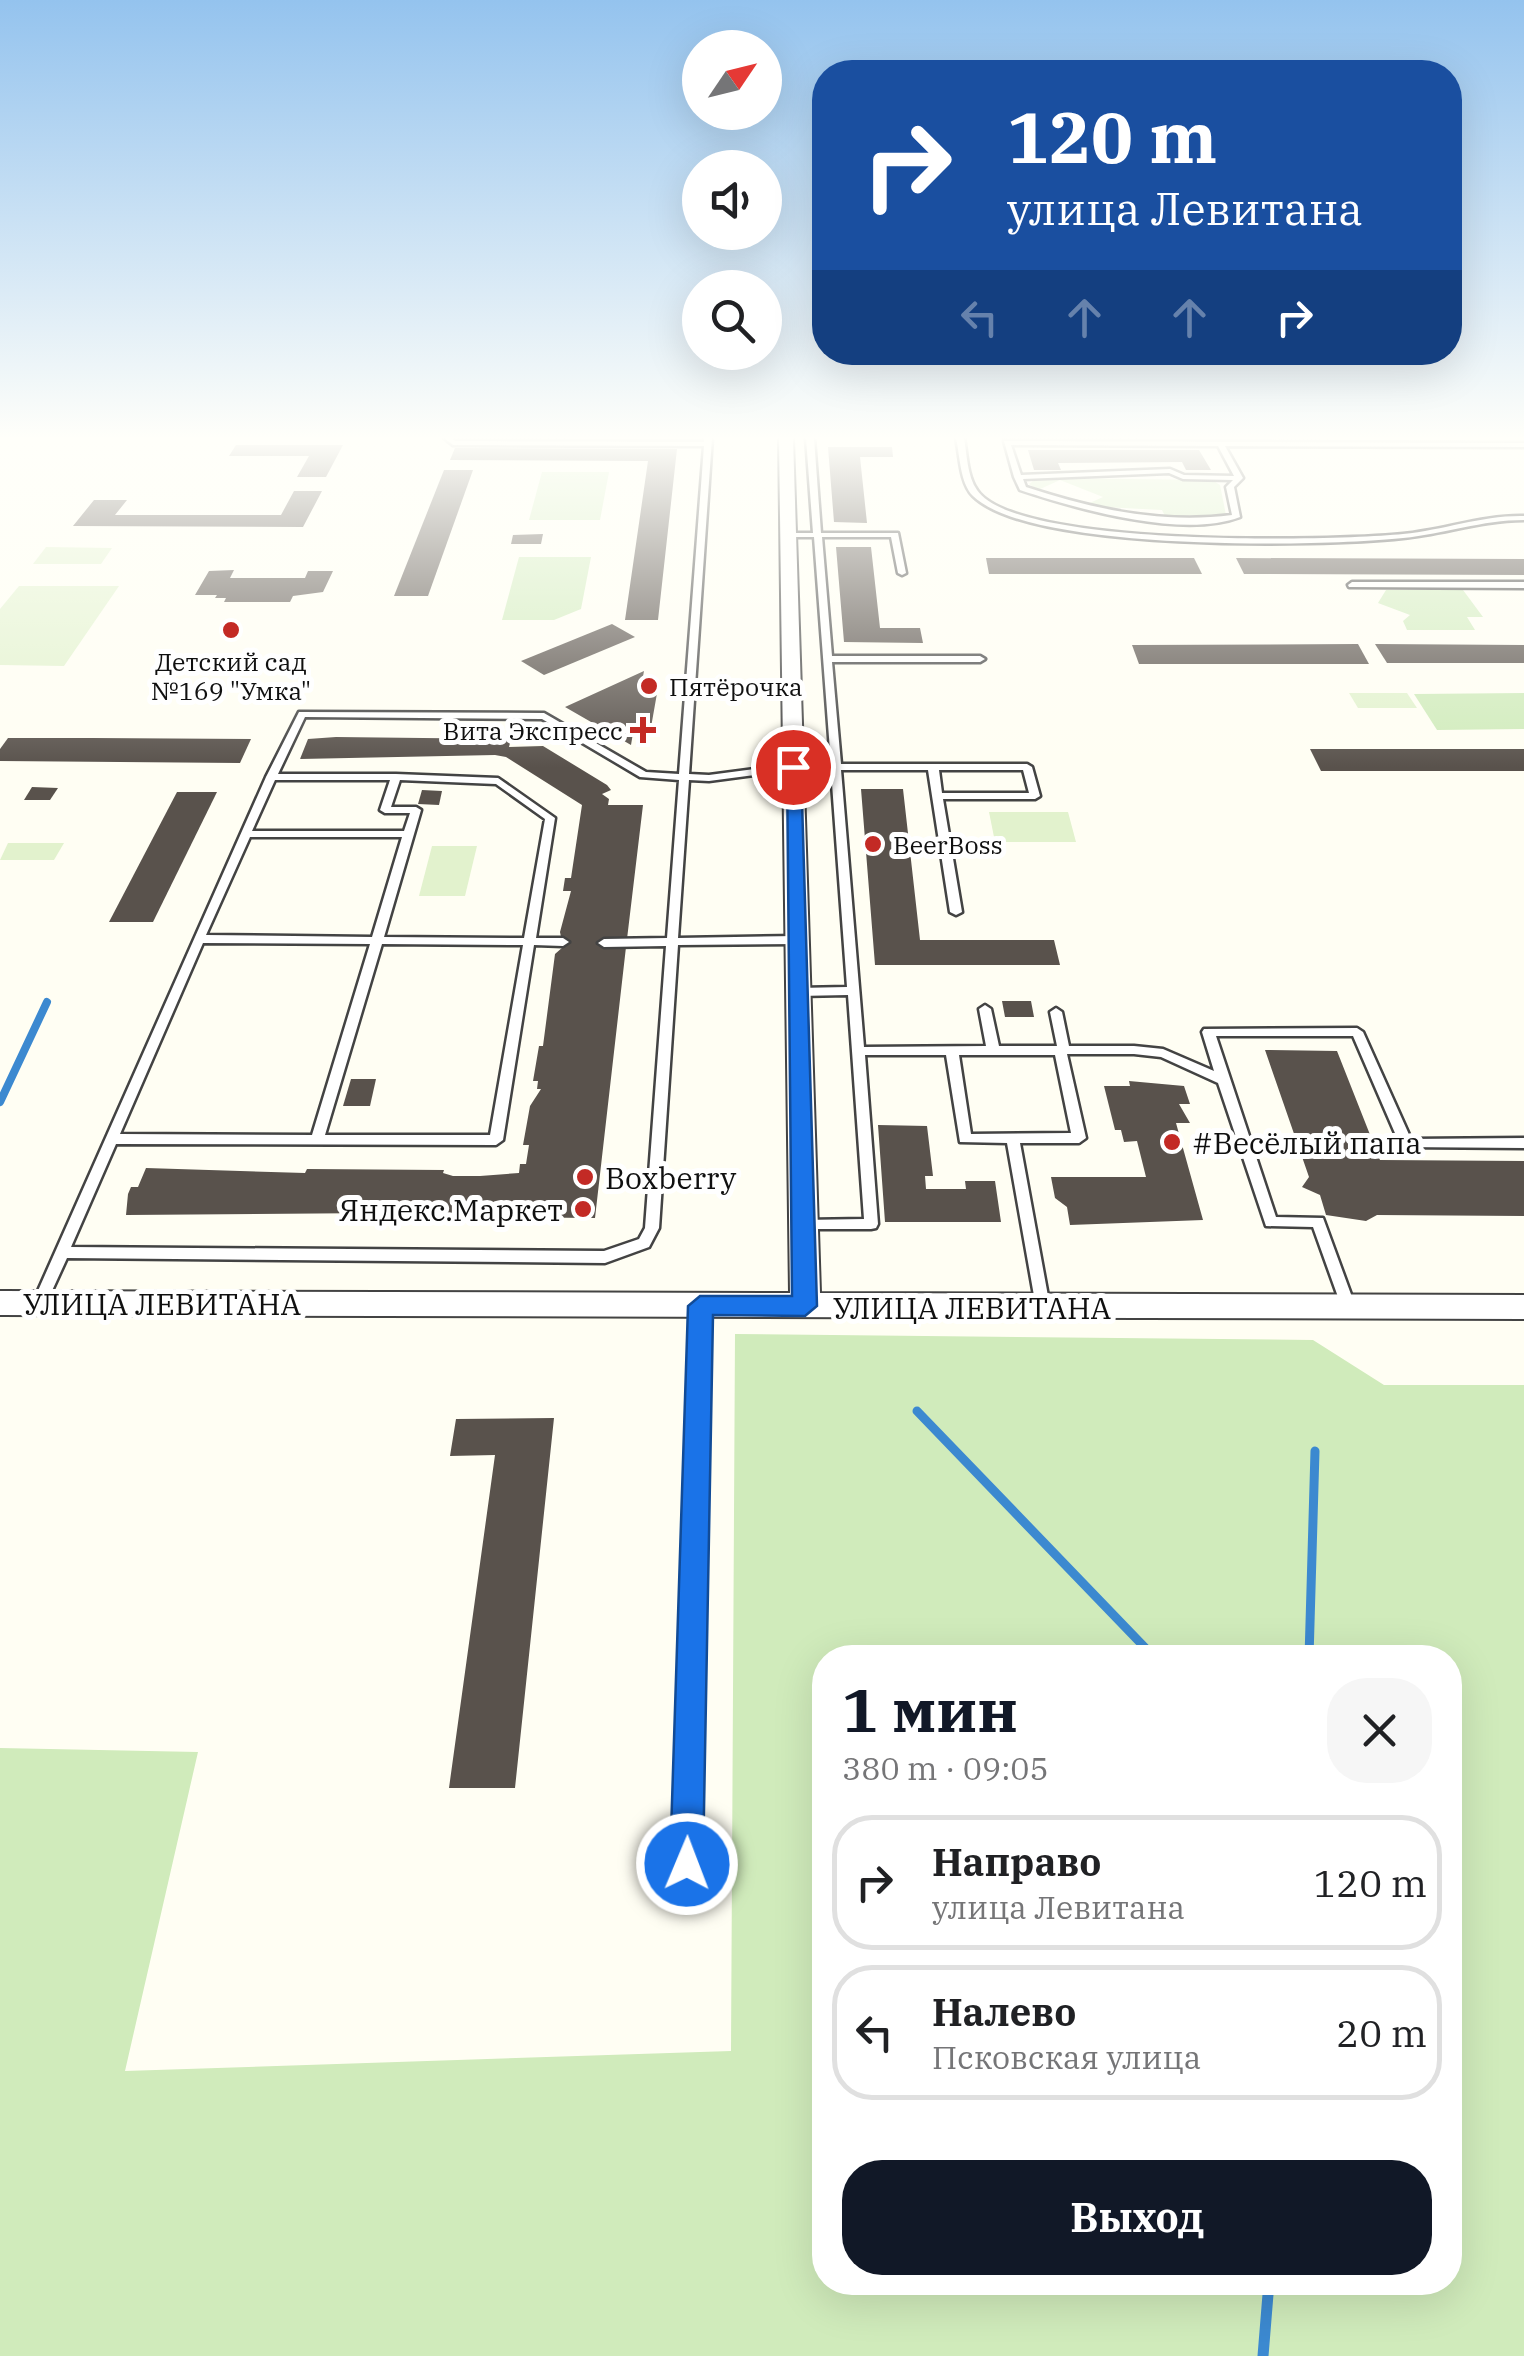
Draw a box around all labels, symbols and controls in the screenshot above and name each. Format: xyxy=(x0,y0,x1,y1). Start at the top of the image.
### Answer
north arrow xyxy=(682,30,782,130)
map controls xyxy=(682,30,782,370)
text: 120 m xyxy=(1007,91,1217,182)
icon: right xyxy=(842,100,972,230)
button: sound xyxy=(682,150,782,250)
text: улица Левитана xyxy=(1007,179,1363,237)
button: search xyxy=(682,270,782,370)
icon: left xyxy=(952,290,1007,345)
icon: ahead xyxy=(1057,290,1112,345)
icon: ahead xyxy=(1162,290,1217,345)
icon: right xyxy=(1267,290,1322,345)
marker: Детский сад №169 "Умка" xyxy=(220,619,242,641)
place label: Детский сад №169 "Умка" xyxy=(151,645,311,707)
place label: Пятёрочка xyxy=(669,670,803,703)
marker: Пятёрочка xyxy=(638,675,660,697)
place label: Вита Экспресс xyxy=(443,714,623,747)
marker: Вита Экспресс xyxy=(632,719,654,741)
pin xyxy=(751,725,836,810)
icon: arrive xyxy=(766,740,821,795)
place label: BeerBoss xyxy=(893,828,1003,861)
marker: BeerBoss xyxy=(862,833,884,855)
place label: #Весёлый папа xyxy=(1192,1123,1422,1162)
marker: #Весёлый папа xyxy=(1161,1131,1183,1153)
place label: Boxberry xyxy=(605,1158,736,1197)
marker: Boxberry xyxy=(574,1166,596,1188)
place label: Яндекс.Маркет xyxy=(339,1190,563,1229)
marker: Яндекс.Маркет xyxy=(572,1198,594,1220)
street label: УЛИЦА ЛЕВИТАНА xyxy=(23,1284,302,1323)
street label: УЛИЦА ЛЕВИТАНА xyxy=(833,1288,1112,1327)
text: 1 мин xyxy=(842,1670,1018,1749)
button: close xyxy=(1327,1678,1432,1783)
text: 380 m · 09:05 xyxy=(842,1747,1049,1789)
position arrow xyxy=(635,1812,739,1916)
text: Направо xyxy=(932,1837,1101,1886)
icon: right xyxy=(847,1855,902,1910)
text: 120 m xyxy=(1314,1858,1427,1907)
text: улица Левитана xyxy=(932,1886,1185,1928)
text: Налево xyxy=(932,1987,1076,2036)
icon: left xyxy=(847,2005,902,2060)
text: 20 m xyxy=(1336,2008,1427,2057)
text: Псковская улица xyxy=(932,2036,1201,2078)
button: Выход xyxy=(842,2160,1432,2275)

